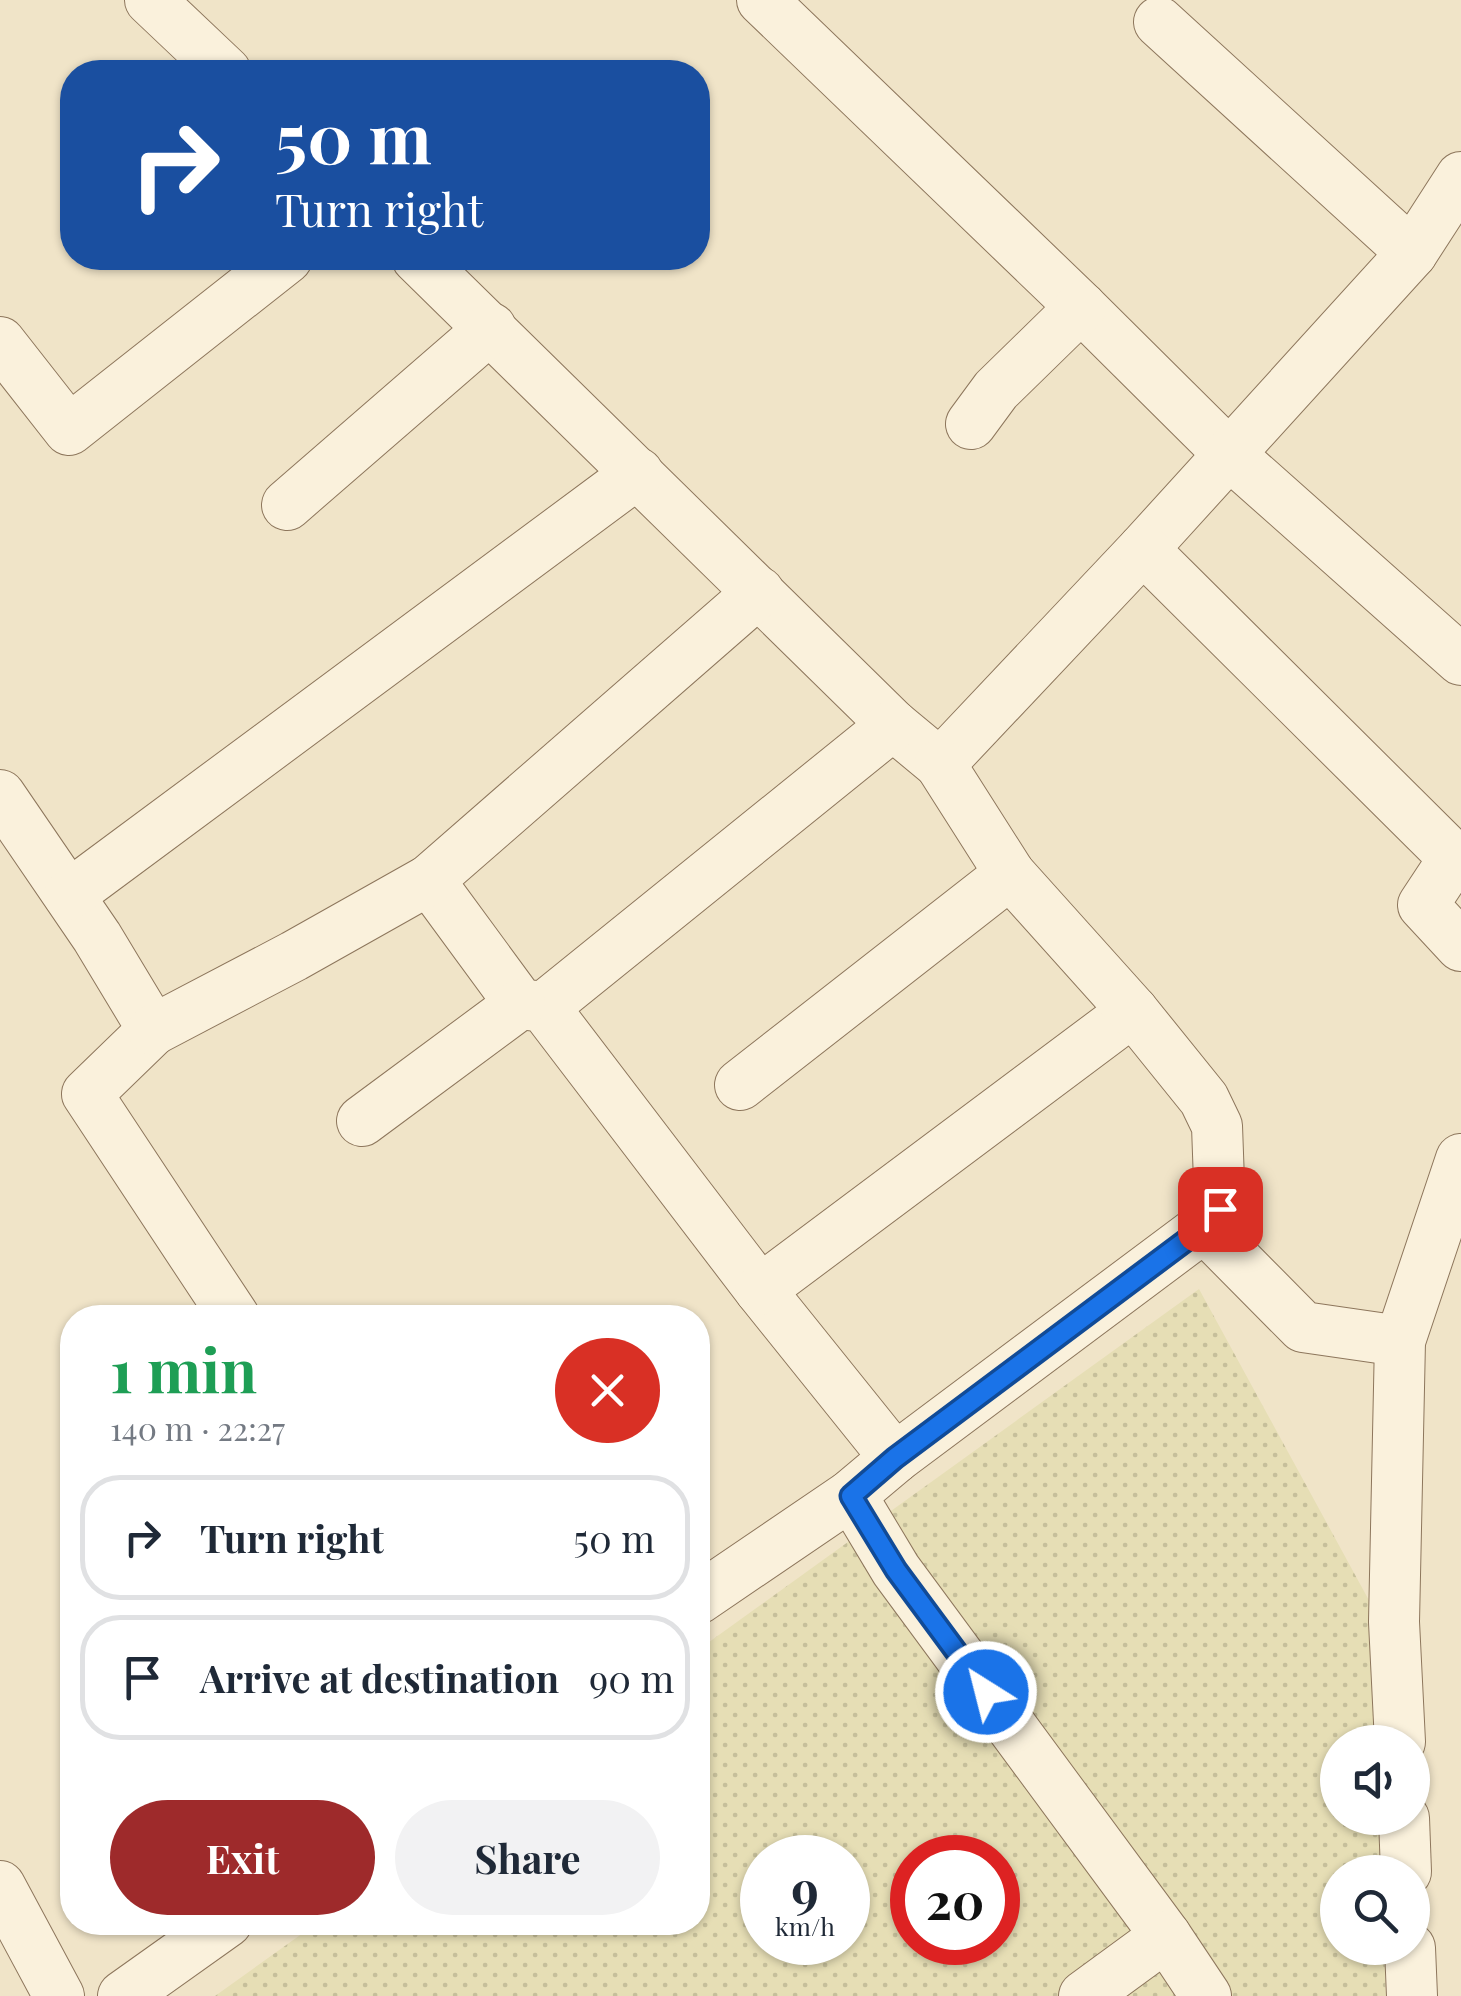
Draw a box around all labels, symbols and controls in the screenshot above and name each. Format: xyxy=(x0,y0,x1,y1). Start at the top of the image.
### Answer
text: 50 m xyxy=(275,88,432,182)
icon: right xyxy=(110,100,240,230)
text: Turn right xyxy=(275,178,483,238)
pin xyxy=(1178,1167,1263,1252)
icon: arrive xyxy=(1193,1182,1248,1237)
text: 1 min xyxy=(110,1328,257,1408)
button: close xyxy=(555,1338,660,1443)
text: 140 m · 22:27 xyxy=(110,1406,285,1449)
icon: right xyxy=(115,1510,170,1565)
text: Turn right xyxy=(200,1512,384,1563)
text: 50 m xyxy=(573,1512,655,1563)
position arrow xyxy=(934,1640,1038,1744)
icon: arrive xyxy=(115,1650,170,1705)
text: Arrive at destination xyxy=(200,1652,559,1703)
text: 90 m xyxy=(589,1652,674,1703)
map controls xyxy=(1320,1725,1430,1965)
button: sound xyxy=(1320,1725,1430,1835)
button: Exit xyxy=(110,1800,375,1915)
button: Share xyxy=(395,1800,660,1915)
speed limit sign: 20 xyxy=(890,1835,1020,1965)
text: 9 xyxy=(791,1854,819,1921)
button: search xyxy=(1320,1855,1430,1965)
text: km/h xyxy=(775,1909,835,1942)

